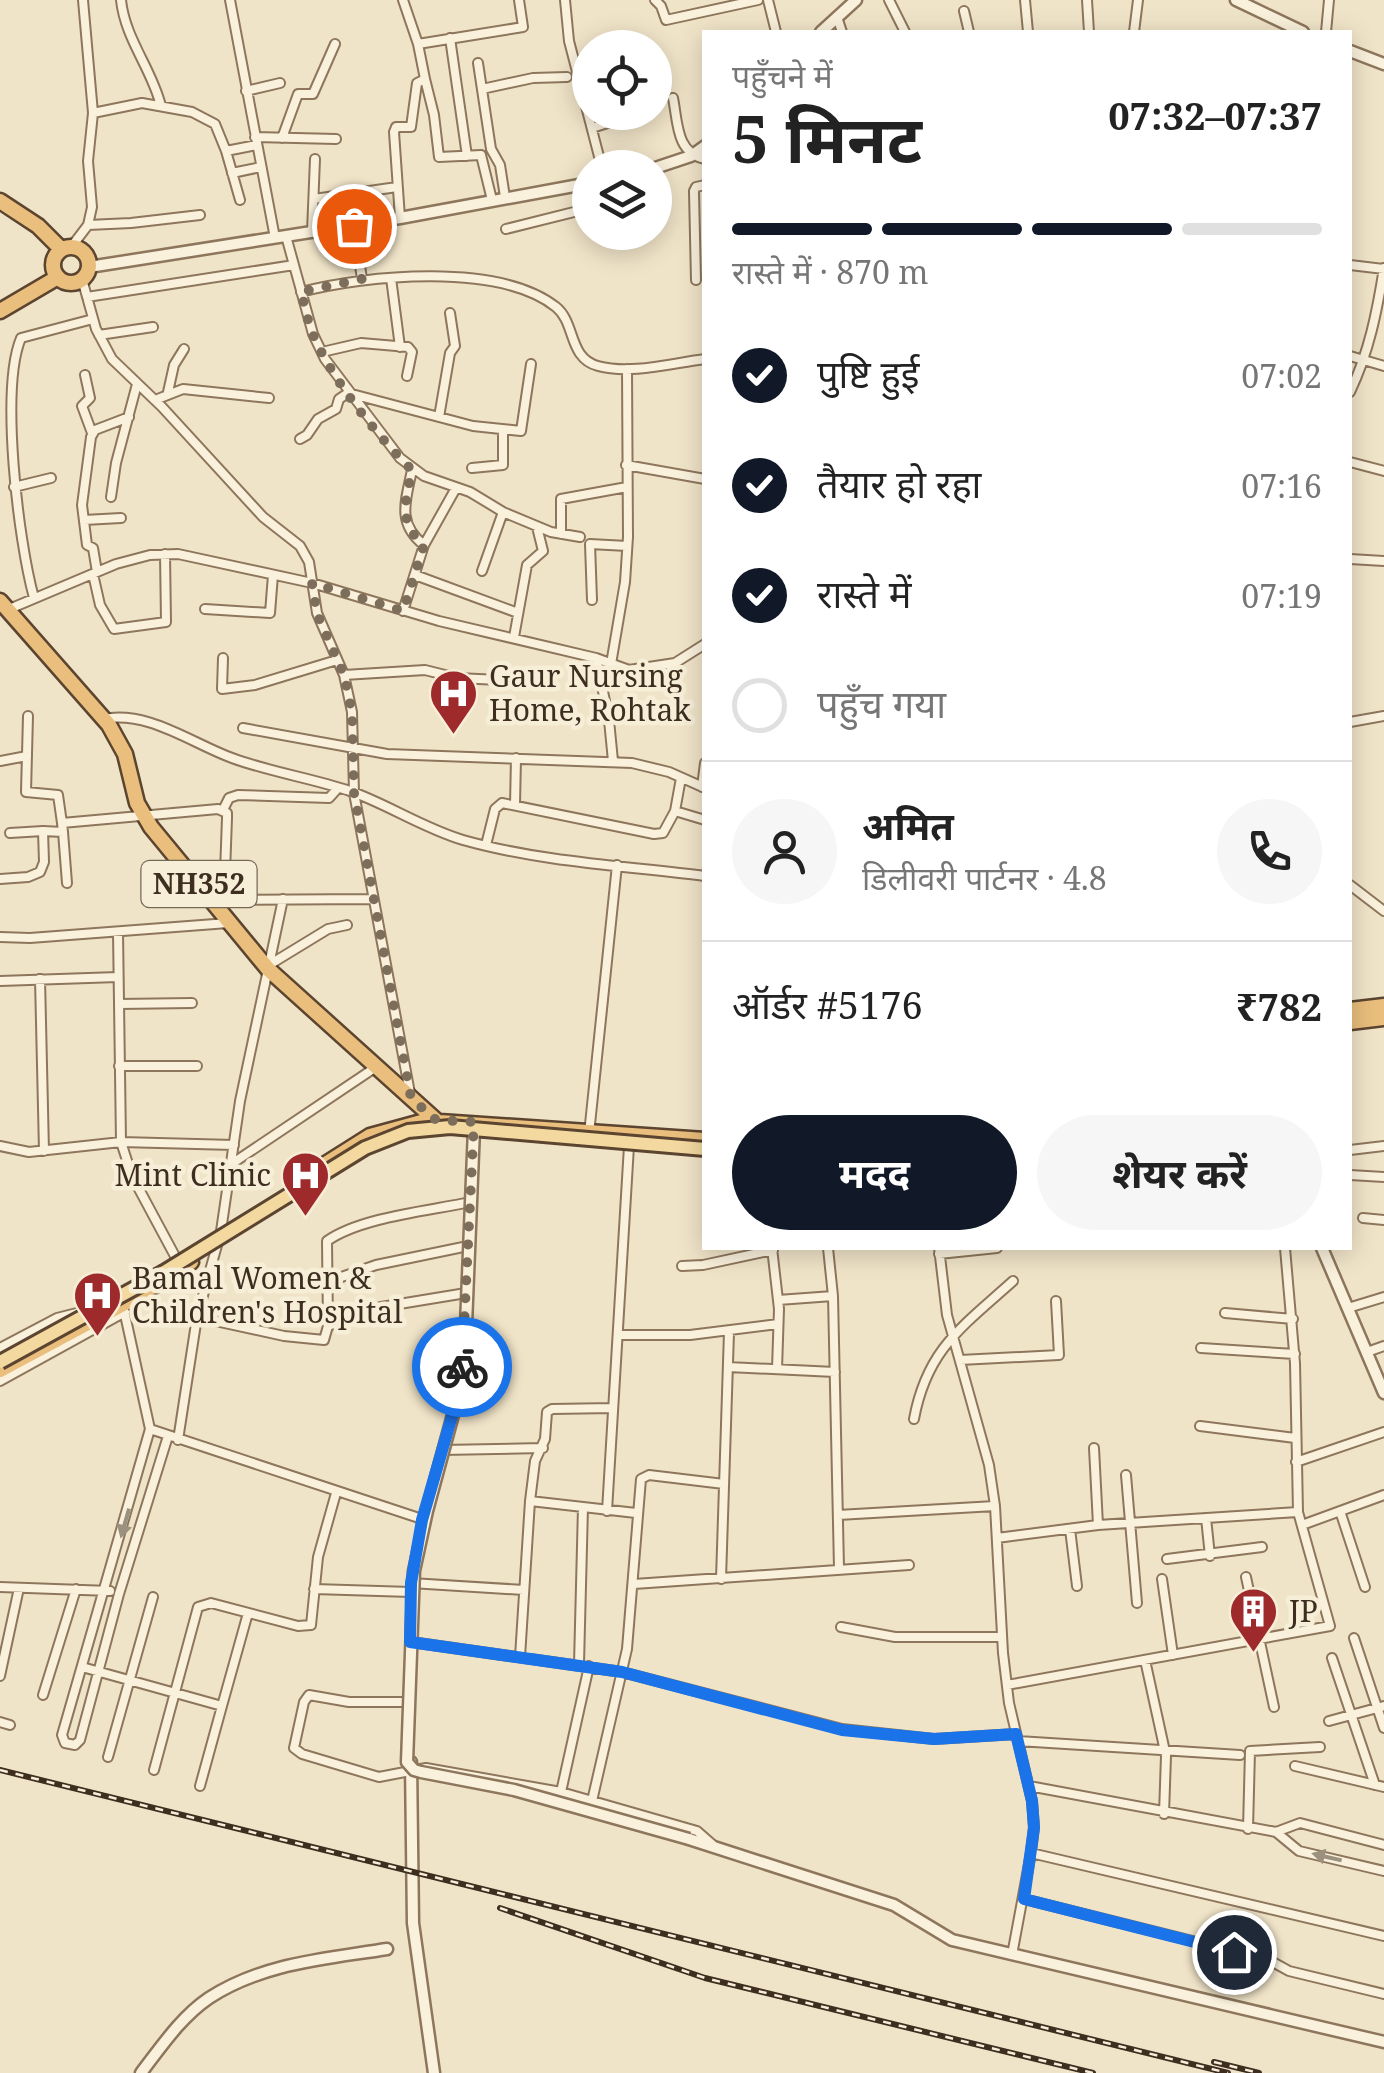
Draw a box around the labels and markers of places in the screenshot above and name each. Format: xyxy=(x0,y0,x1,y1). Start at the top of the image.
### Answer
pin xyxy=(312,184,397,269)
place label: Gaur Nursing Home, Rohtak xyxy=(489,655,691,730)
hospital icon: Gaur Nursing Home, Rohtak xyxy=(428,668,480,736)
hospital icon: Mint Clinic xyxy=(280,1150,332,1218)
place label: Mint Clinic xyxy=(115,1154,271,1195)
place label: Bamal Women & Children's Hospital xyxy=(132,1257,402,1332)
hospital icon: Bamal Women & Children's Hospital xyxy=(71,1270,123,1338)
building icon: JP xyxy=(1228,1586,1280,1654)
place label: JP xyxy=(1288,1590,1318,1631)
pin xyxy=(1192,1910,1277,1995)

